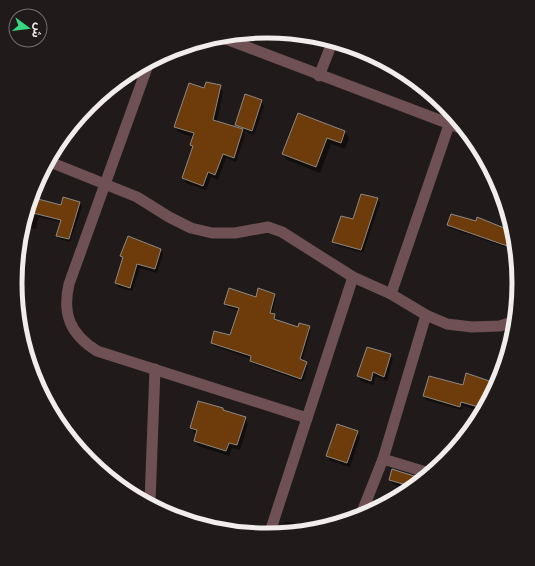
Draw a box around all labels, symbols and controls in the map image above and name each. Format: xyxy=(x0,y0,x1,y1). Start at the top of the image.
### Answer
north arrow xyxy=(8,8,48,48)
text: ش xyxy=(29,21,46,40)

